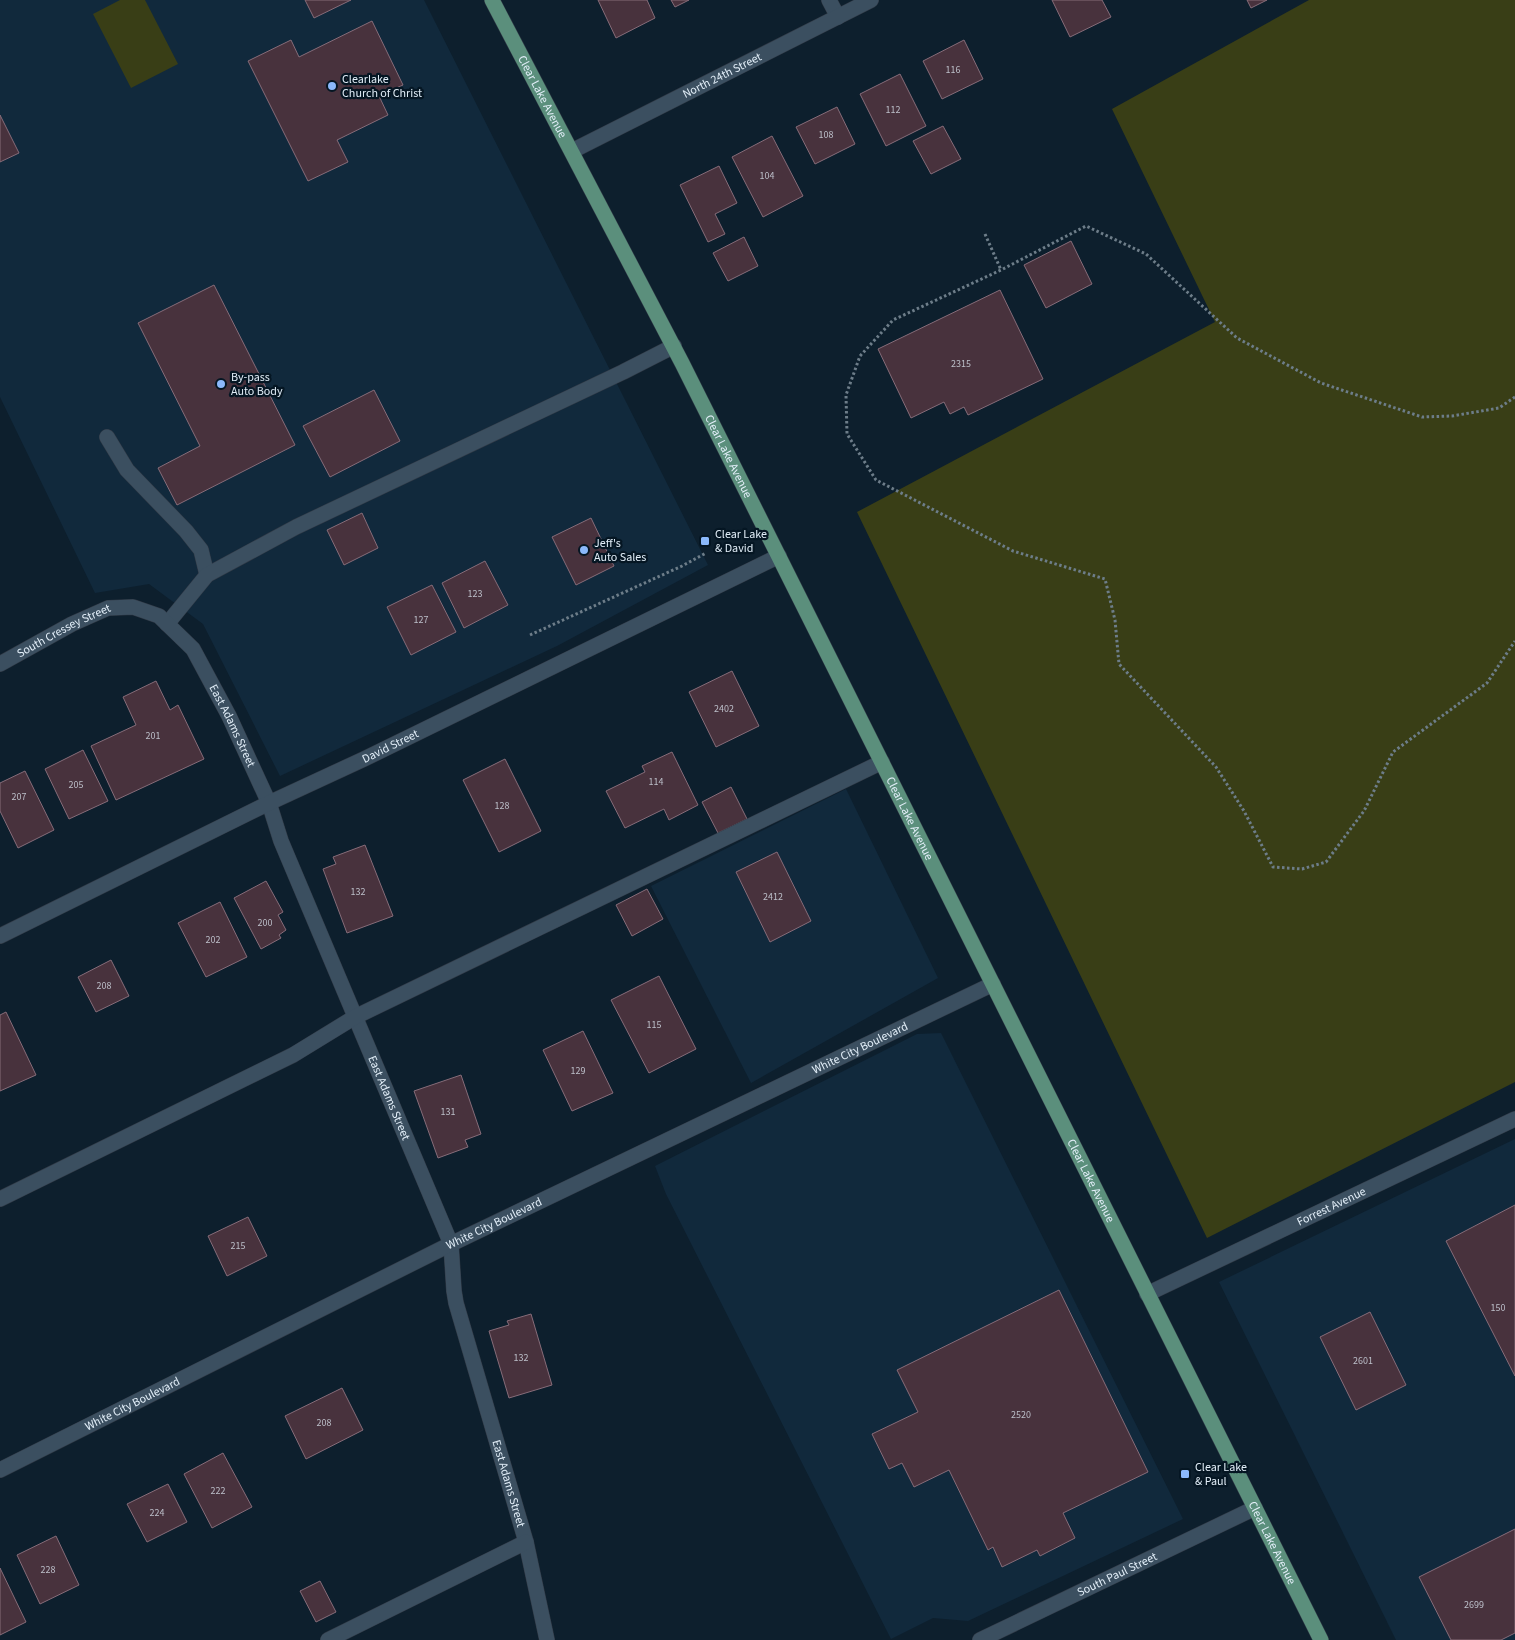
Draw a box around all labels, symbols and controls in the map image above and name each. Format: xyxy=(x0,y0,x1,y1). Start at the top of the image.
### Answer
street label: North 24th Street xyxy=(680,48,764,102)
street label: Clear Lake Avenue xyxy=(514,52,571,141)
house number: 116 xyxy=(946,63,960,77)
place label: Clearlake Church of Christ xyxy=(342,71,422,102)
marker: Clearlake Church of Christ xyxy=(326,80,338,92)
house number: 112 xyxy=(886,103,900,117)
house number: 108 xyxy=(819,128,833,142)
house number: 104 xyxy=(760,169,774,183)
house number: 2315 xyxy=(951,357,971,371)
place label: By-pass Auto Body xyxy=(231,369,283,400)
marker: By-pass Auto Body xyxy=(215,378,227,390)
street label: Clear Lake Avenue xyxy=(701,412,757,501)
place label: Clear Lake & David xyxy=(715,526,767,557)
place label: Jeff's Auto Sales xyxy=(594,535,646,566)
marker: Clear Lake & David xyxy=(699,535,711,547)
marker: Jeff's Auto Sales xyxy=(578,544,590,556)
house number: 123 xyxy=(468,587,482,601)
street label: South Cressey Street xyxy=(14,599,113,662)
house number: 127 xyxy=(414,613,428,627)
street label: East Adams Street xyxy=(205,681,260,770)
house number: 2402 xyxy=(714,702,734,716)
street label: David Street xyxy=(359,725,421,767)
house number: 201 xyxy=(146,729,160,743)
street label: Clear Lake Avenue xyxy=(882,774,938,863)
house number: 114 xyxy=(649,775,663,789)
house number: 205 xyxy=(69,778,83,792)
house number: 207 xyxy=(12,790,26,804)
house number: 128 xyxy=(495,799,509,813)
house number: 132 xyxy=(351,885,365,899)
house number: 2412 xyxy=(763,890,783,904)
house number: 200 xyxy=(258,916,272,930)
house number: 202 xyxy=(206,933,220,947)
house number: 208 xyxy=(97,979,111,993)
house number: 115 xyxy=(647,1018,661,1032)
street label: White City Boulevard xyxy=(809,1018,911,1078)
street label: East Adams Street xyxy=(364,1053,415,1143)
house number: 129 xyxy=(571,1064,585,1078)
house number: 131 xyxy=(441,1105,455,1119)
street label: Clear Lake Avenue xyxy=(1063,1136,1119,1225)
street label: Forrest Avenue xyxy=(1294,1183,1369,1230)
street label: White City Boulevard xyxy=(443,1193,545,1254)
house number: 215 xyxy=(231,1239,245,1253)
house number: 150 xyxy=(1491,1301,1505,1315)
house number: 132 xyxy=(514,1351,528,1365)
house number: 2601 xyxy=(1353,1354,1373,1368)
street label: White City Boulevard xyxy=(82,1373,183,1435)
house number: 2520 xyxy=(1011,1408,1031,1422)
house number: 208 xyxy=(317,1416,331,1430)
street label: East Adams Street xyxy=(488,1438,530,1529)
place label: Clear Lake & Paul xyxy=(1195,1459,1247,1490)
marker: Clear Lake & Paul xyxy=(1179,1468,1191,1480)
house number: 222 xyxy=(211,1484,225,1498)
street label: Clear Lake Avenue xyxy=(1244,1498,1300,1588)
house number: 224 xyxy=(150,1506,164,1520)
street label: South Paul Street xyxy=(1074,1548,1160,1601)
house number: 228 xyxy=(41,1563,55,1577)
house number: 2699 xyxy=(1464,1598,1484,1612)

